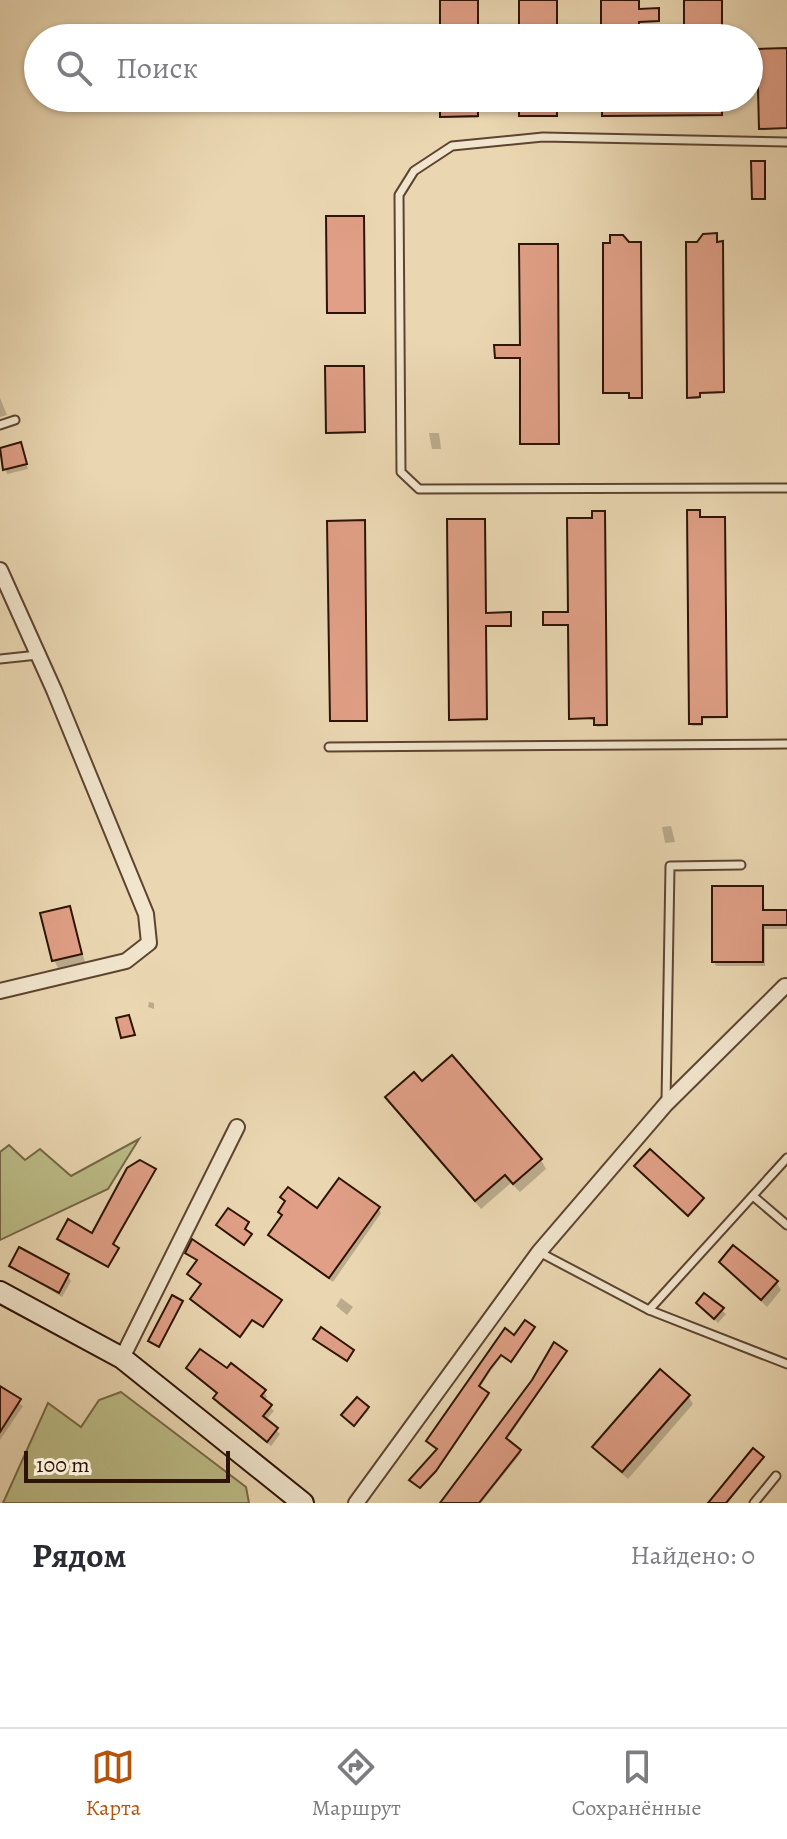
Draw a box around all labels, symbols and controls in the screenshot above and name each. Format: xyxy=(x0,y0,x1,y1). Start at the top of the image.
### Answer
search box xyxy=(24,24,763,112)
icon: search xyxy=(52,46,96,90)
text: Поиск xyxy=(116,48,198,88)
scale bar xyxy=(24,1447,230,1483)
text: 100 m xyxy=(36,1450,90,1480)
text: Рядом xyxy=(32,1532,126,1579)
text: Найдено: 0 xyxy=(631,1538,755,1573)
tab: Карта xyxy=(85,1745,141,1823)
tab: Маршрут xyxy=(312,1745,401,1823)
tab: Сохранённые xyxy=(572,1745,702,1823)

